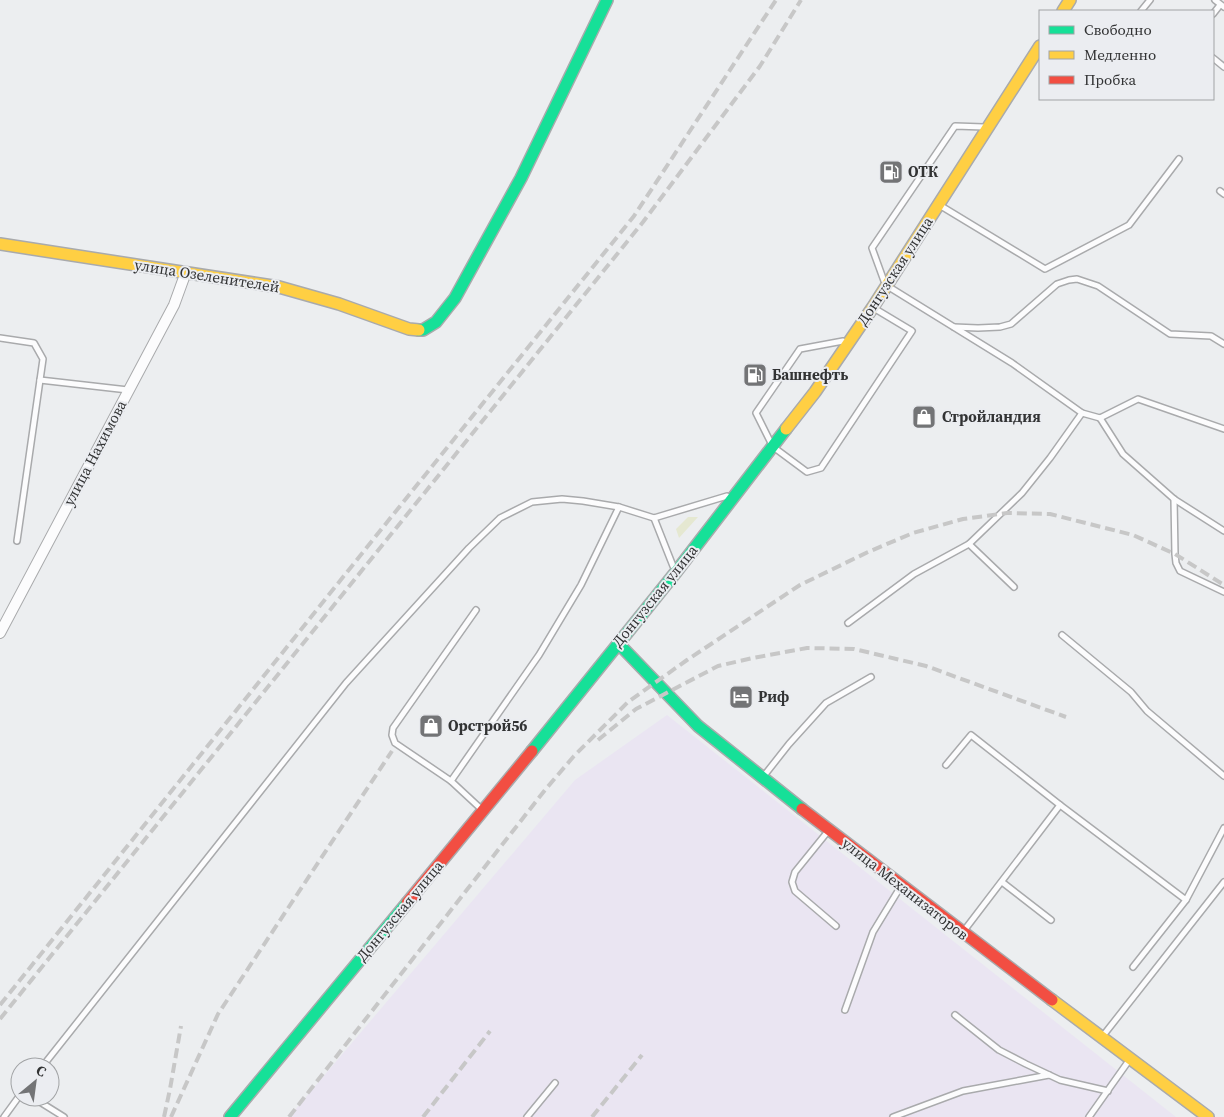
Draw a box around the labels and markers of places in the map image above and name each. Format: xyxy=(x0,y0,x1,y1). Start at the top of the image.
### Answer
fuel station icon: ОТК xyxy=(878,159,904,185)
place label: ОТК xyxy=(908,161,939,182)
fuel station icon: Башнефть xyxy=(742,362,768,388)
place label: Башнефть xyxy=(772,364,848,385)
shop icon: Стройландия xyxy=(911,404,937,430)
place label: Стройландия xyxy=(942,406,1041,427)
hotel icon: Риф xyxy=(728,684,754,710)
place label: Риф xyxy=(758,686,789,707)
shop icon: Орстрой56 xyxy=(418,713,444,739)
place label: Орстрой56 xyxy=(448,715,528,736)

